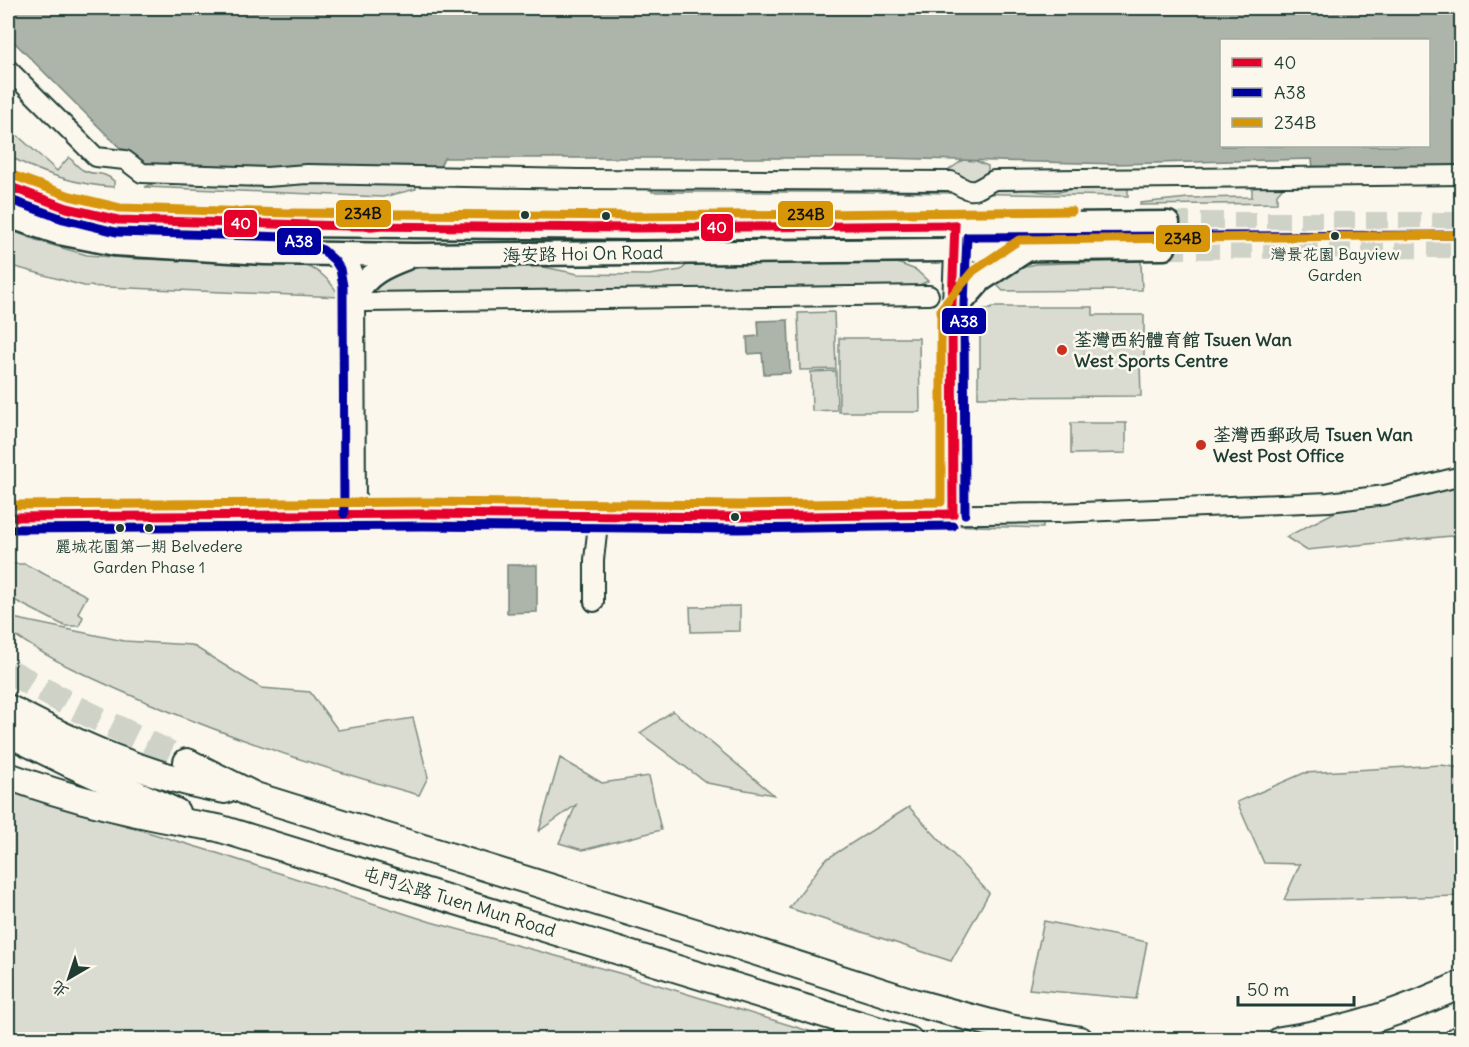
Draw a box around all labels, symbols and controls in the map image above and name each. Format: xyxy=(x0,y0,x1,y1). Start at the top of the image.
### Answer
legend xyxy=(1220,39,1430,147)
text: 40 xyxy=(1274,51,1296,74)
text: A38 xyxy=(1274,81,1306,104)
text: 234B xyxy=(1274,111,1316,134)
line badge: 234B xyxy=(335,199,392,228)
line badge: 234B xyxy=(777,200,834,228)
text: 234B xyxy=(344,203,382,223)
text: 234B xyxy=(787,204,825,224)
line badge: 40 xyxy=(223,209,258,238)
unlabelled marker xyxy=(519,209,531,221)
unlabelled marker xyxy=(600,210,612,222)
text: 40 xyxy=(231,213,251,233)
line badge: 40 xyxy=(700,213,734,242)
text: 40 xyxy=(707,217,727,237)
line badge: 234B xyxy=(1155,224,1211,253)
line badge: A38 xyxy=(276,227,322,256)
text: 234B xyxy=(1164,228,1202,248)
marker: 灣景花園 Bayview Garden xyxy=(1329,230,1341,242)
text: A38 xyxy=(285,231,313,251)
street label: 海安路 Hoi On Road xyxy=(503,241,664,266)
place label: 灣景花園 Bayview Garden xyxy=(1271,244,1400,285)
line badge: A38 xyxy=(941,307,987,335)
text: A38 xyxy=(950,311,978,331)
place label: 荃灣西約體育館 Tsuen Wan West Sports Centre xyxy=(1074,328,1292,372)
marker: 荃灣西約體育館 Tsuen Wan West Sports Centre xyxy=(1055,343,1069,357)
place label: 荃灣西郵政局 Tsuen Wan West Post Office xyxy=(1213,423,1413,467)
marker: 荃灣西郵政局 Tsuen Wan West Post Office xyxy=(1194,438,1208,452)
unlabelled marker xyxy=(729,511,741,523)
unlabelled marker xyxy=(114,522,126,534)
marker: 麗城花園第一期 Belvedere Garden Phase 1 xyxy=(143,522,155,534)
place label: 麗城花園第一期 Belvedere Garden Phase 1 xyxy=(55,536,243,577)
street label: 屯門公路 Tuen Mun Road xyxy=(360,861,559,942)
north arrow xyxy=(39,948,99,1008)
scale bar xyxy=(1238,969,1354,1007)
text: 北 xyxy=(47,977,72,1002)
text: 50 m xyxy=(1247,978,1289,1001)

